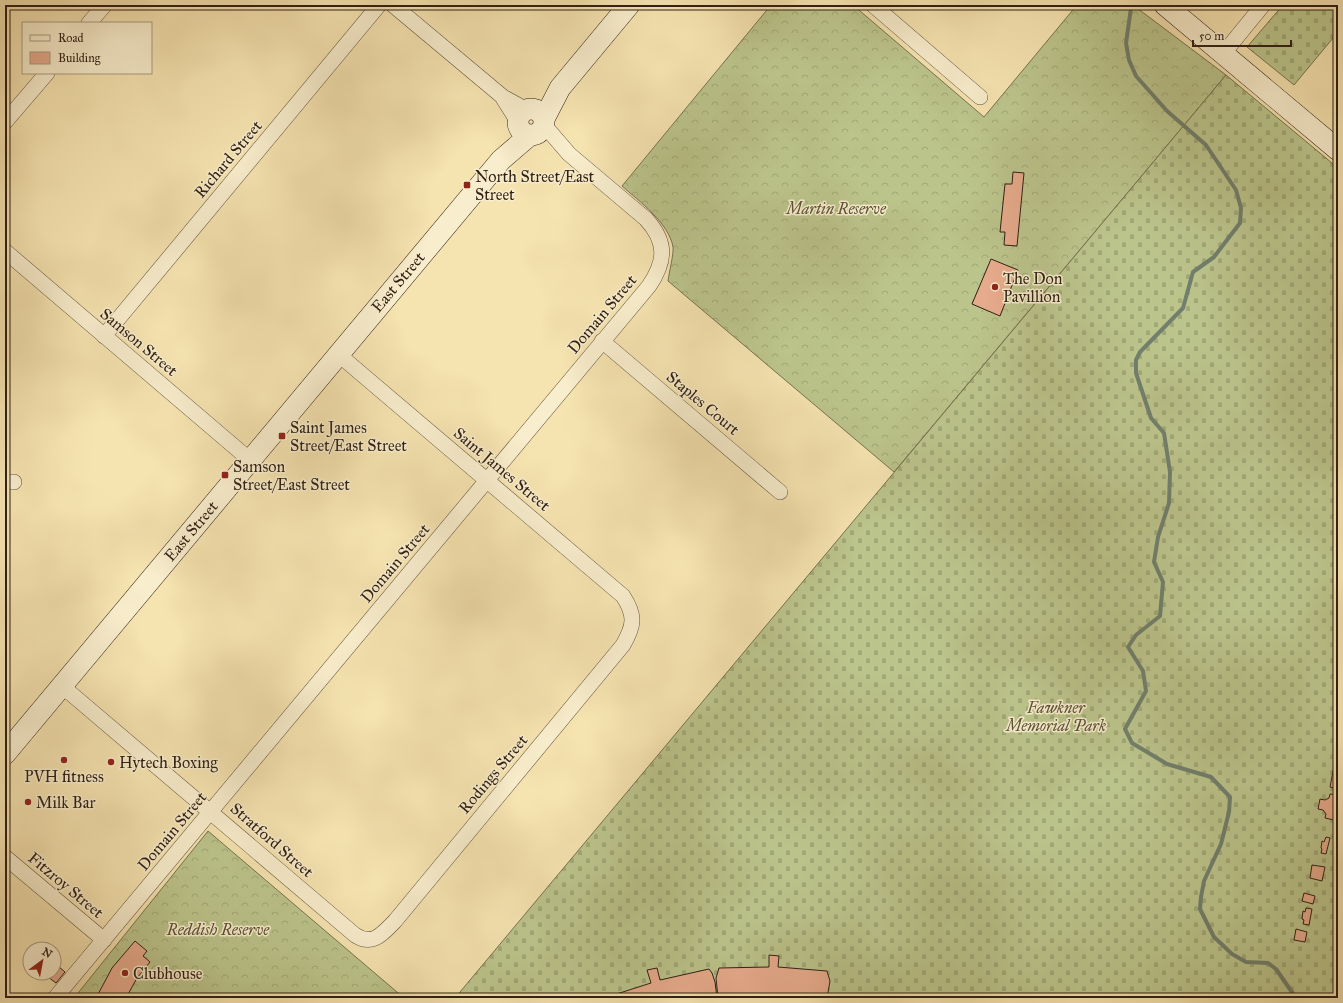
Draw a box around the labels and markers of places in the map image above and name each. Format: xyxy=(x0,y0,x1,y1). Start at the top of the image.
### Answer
place label: North Street/East Street xyxy=(475,167,595,204)
marker: North Street/East Street xyxy=(462,180,472,190)
place label: The Don Pavillion xyxy=(1003,269,1063,306)
marker: The Don Pavillion xyxy=(990,282,1000,292)
place label: Saint James Street/East Street xyxy=(290,418,407,455)
marker: Saint James Street/East Street xyxy=(277,431,287,441)
place label: Samson Street/East Street xyxy=(233,457,350,494)
marker: Samson Street/East Street xyxy=(220,470,230,480)
place label: Hytech Boxing xyxy=(119,753,218,773)
marker: PVH fitness xyxy=(59,755,69,765)
marker: Hytech Boxing xyxy=(106,757,116,767)
place label: PVH fitness xyxy=(24,767,104,786)
place label: Milk Bar xyxy=(36,793,95,812)
marker: Milk Bar xyxy=(23,797,33,807)
place label: Clubhouse xyxy=(133,964,203,983)
marker: Clubhouse xyxy=(120,968,130,978)

